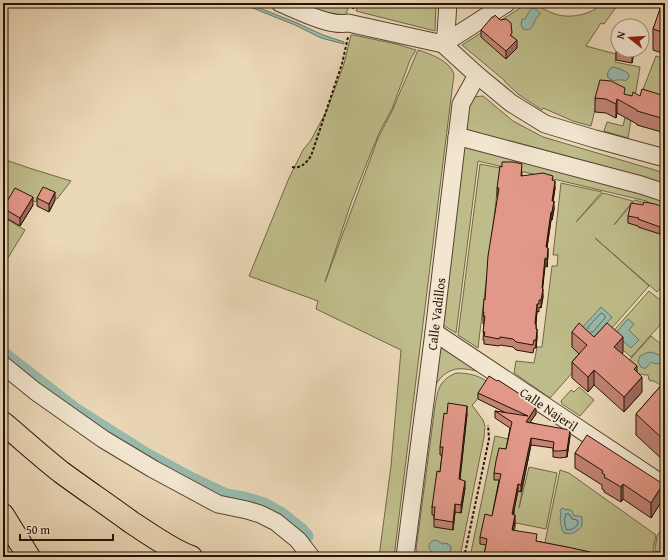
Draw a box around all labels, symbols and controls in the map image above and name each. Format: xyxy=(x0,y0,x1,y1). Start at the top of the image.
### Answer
north arrow xyxy=(610,18,650,58)
text: N xyxy=(612,29,629,41)
street label: Calle Vadillos xyxy=(423,277,450,351)
street label: Calle Najeril xyxy=(516,383,582,436)
scale bar xyxy=(20,516,113,542)
text: 50 m xyxy=(26,521,50,538)

